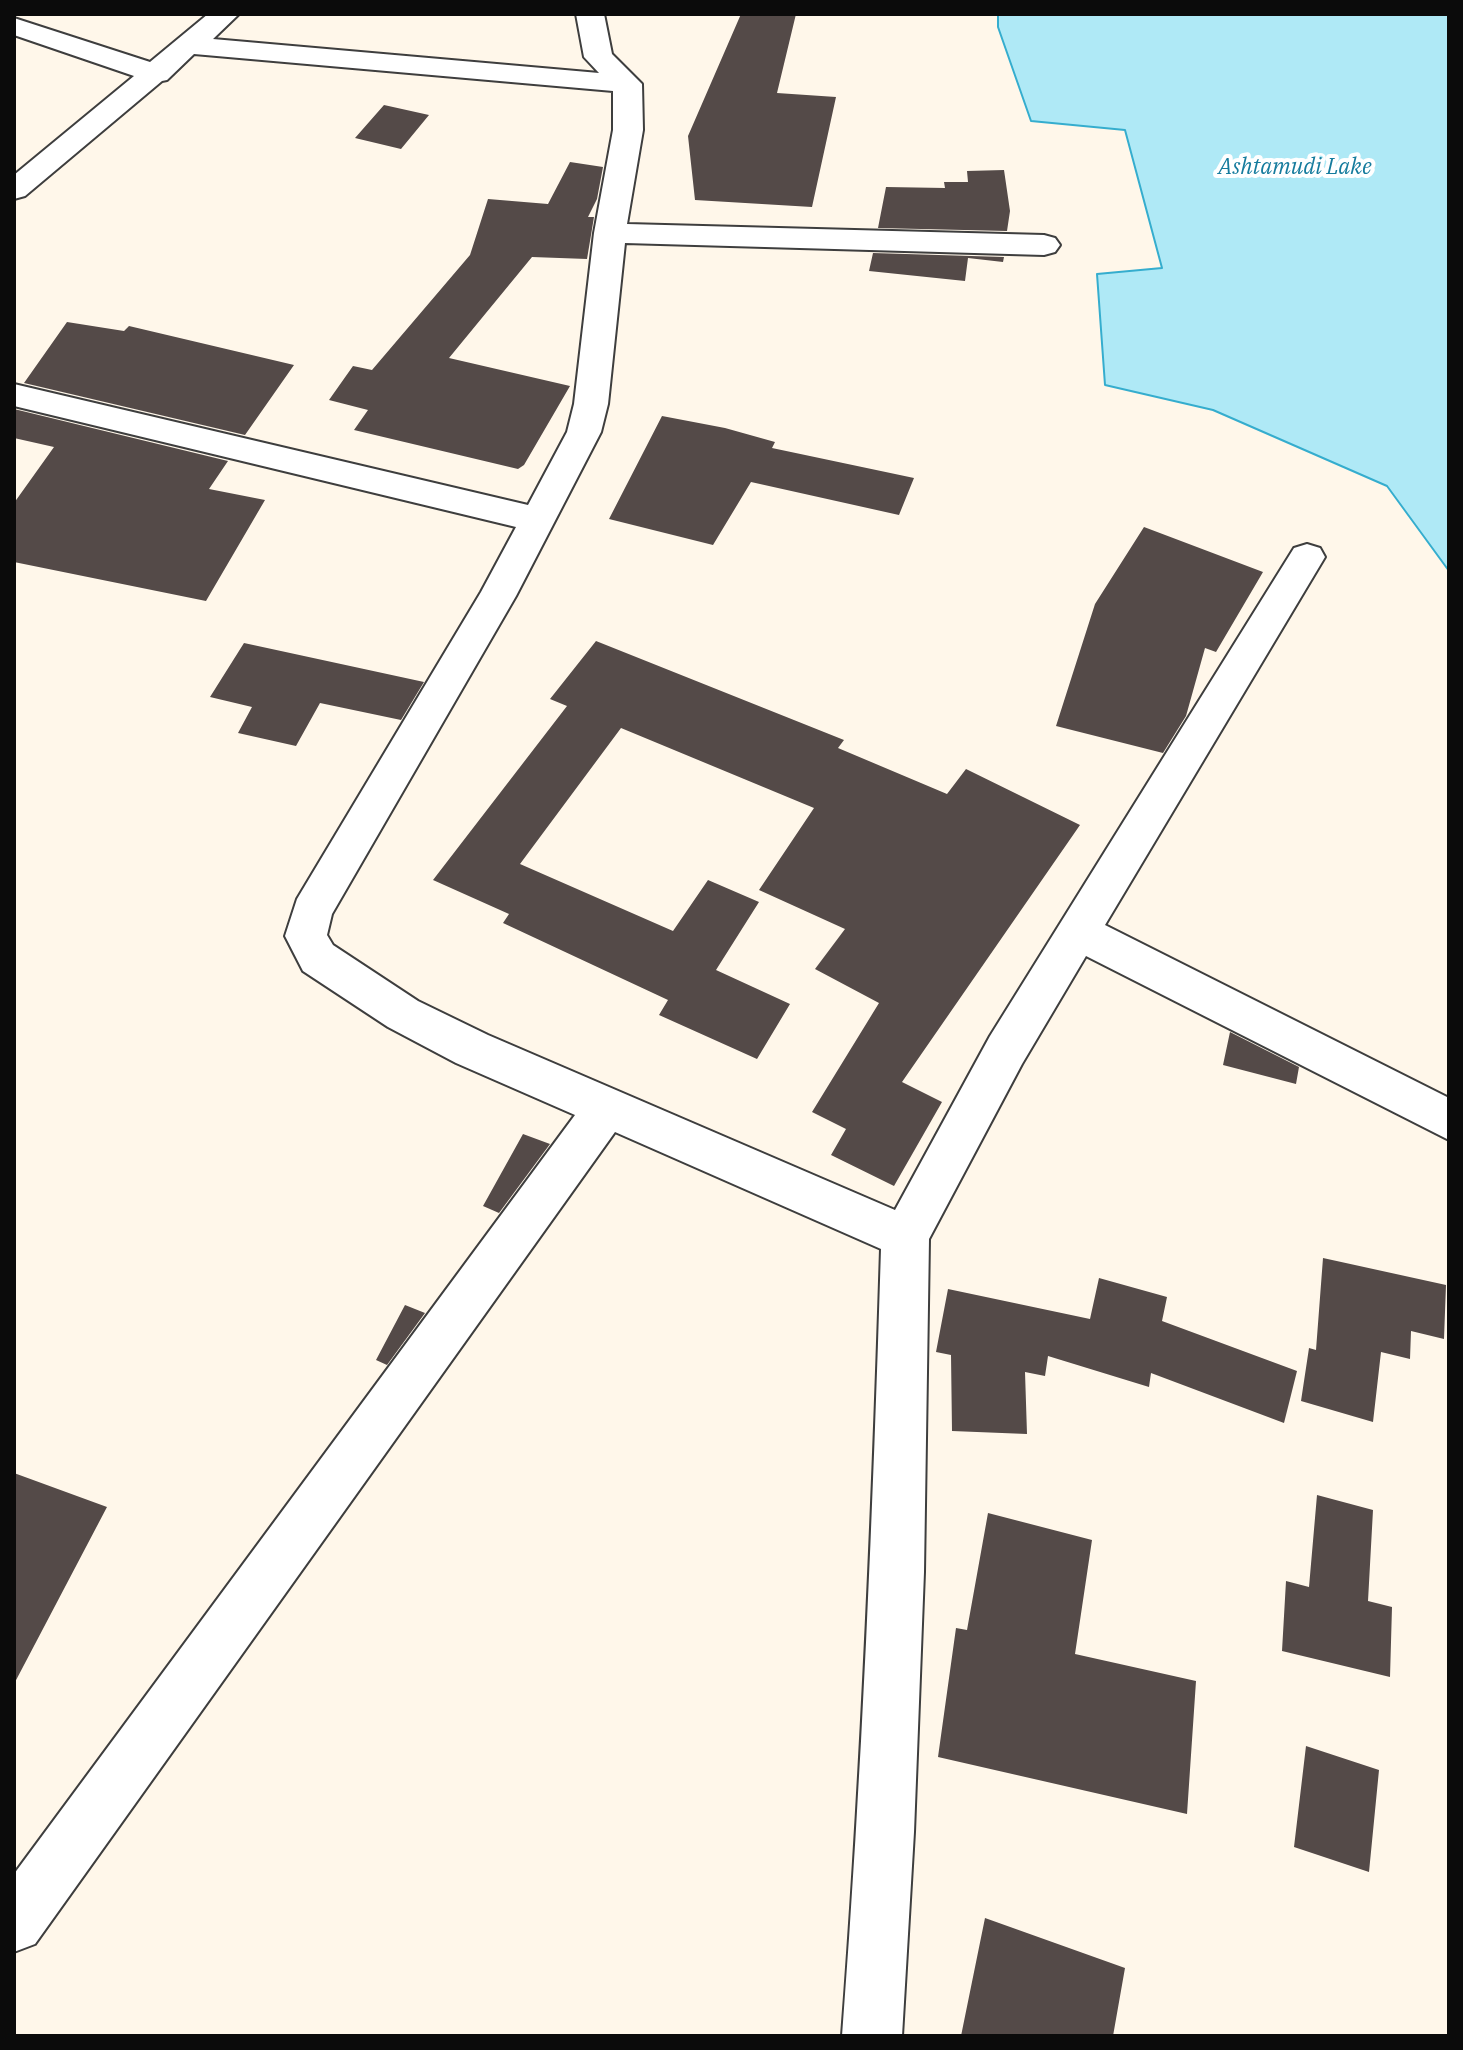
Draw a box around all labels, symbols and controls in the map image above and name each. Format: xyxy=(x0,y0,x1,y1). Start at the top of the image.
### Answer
water label: Ashtamudi Lake xyxy=(1218,155,1372,181)

